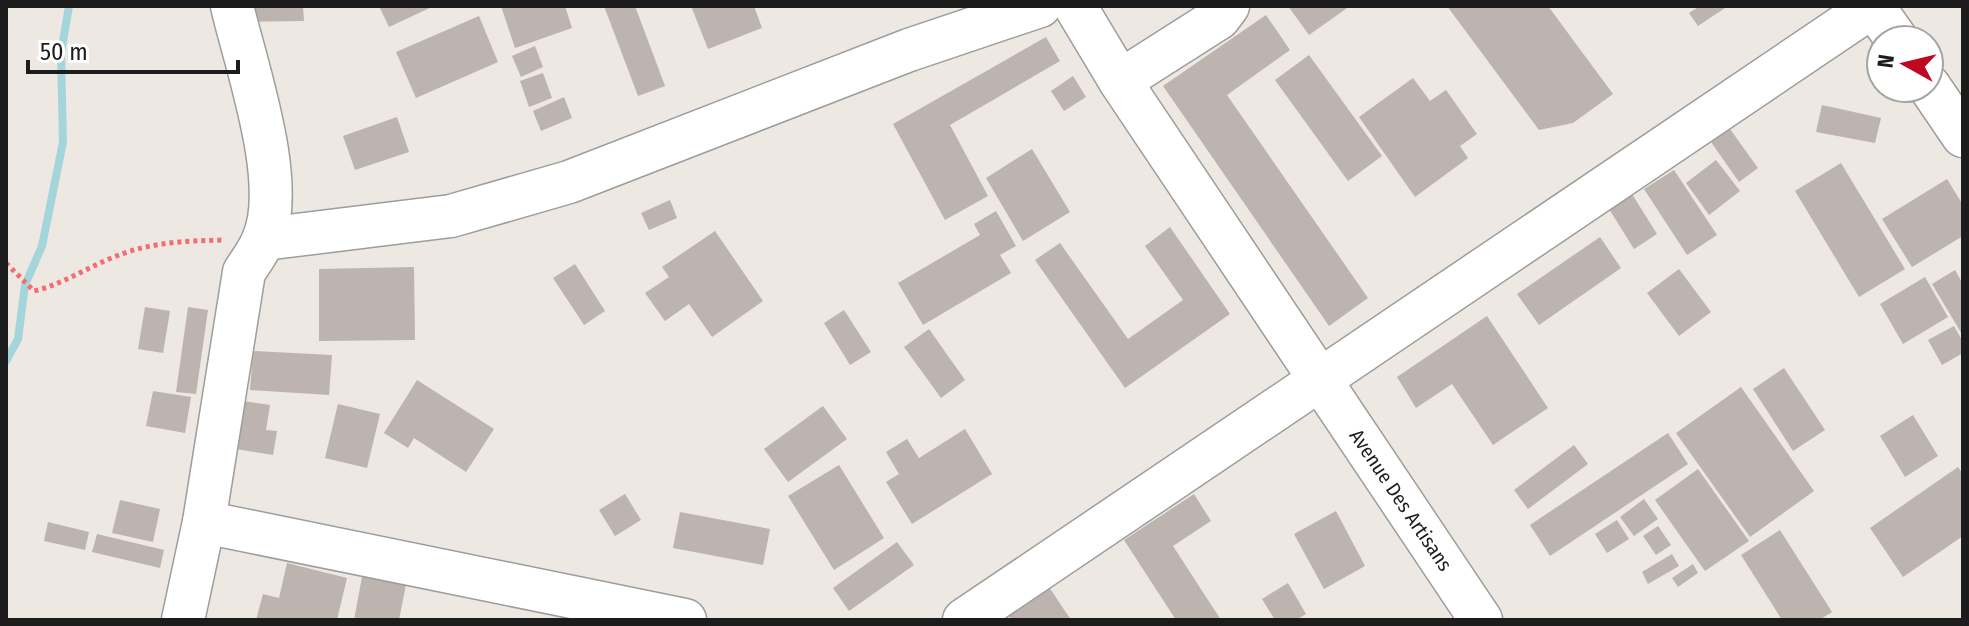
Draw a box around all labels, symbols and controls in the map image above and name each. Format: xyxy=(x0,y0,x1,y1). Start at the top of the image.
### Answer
scale bar xyxy=(28,24,238,74)
north arrow xyxy=(1865,24,1945,104)
text: 50 m xyxy=(40,38,88,66)
text: N xyxy=(1871,53,1900,70)
street label: Avenue Des Artisans xyxy=(1345,425,1457,575)

